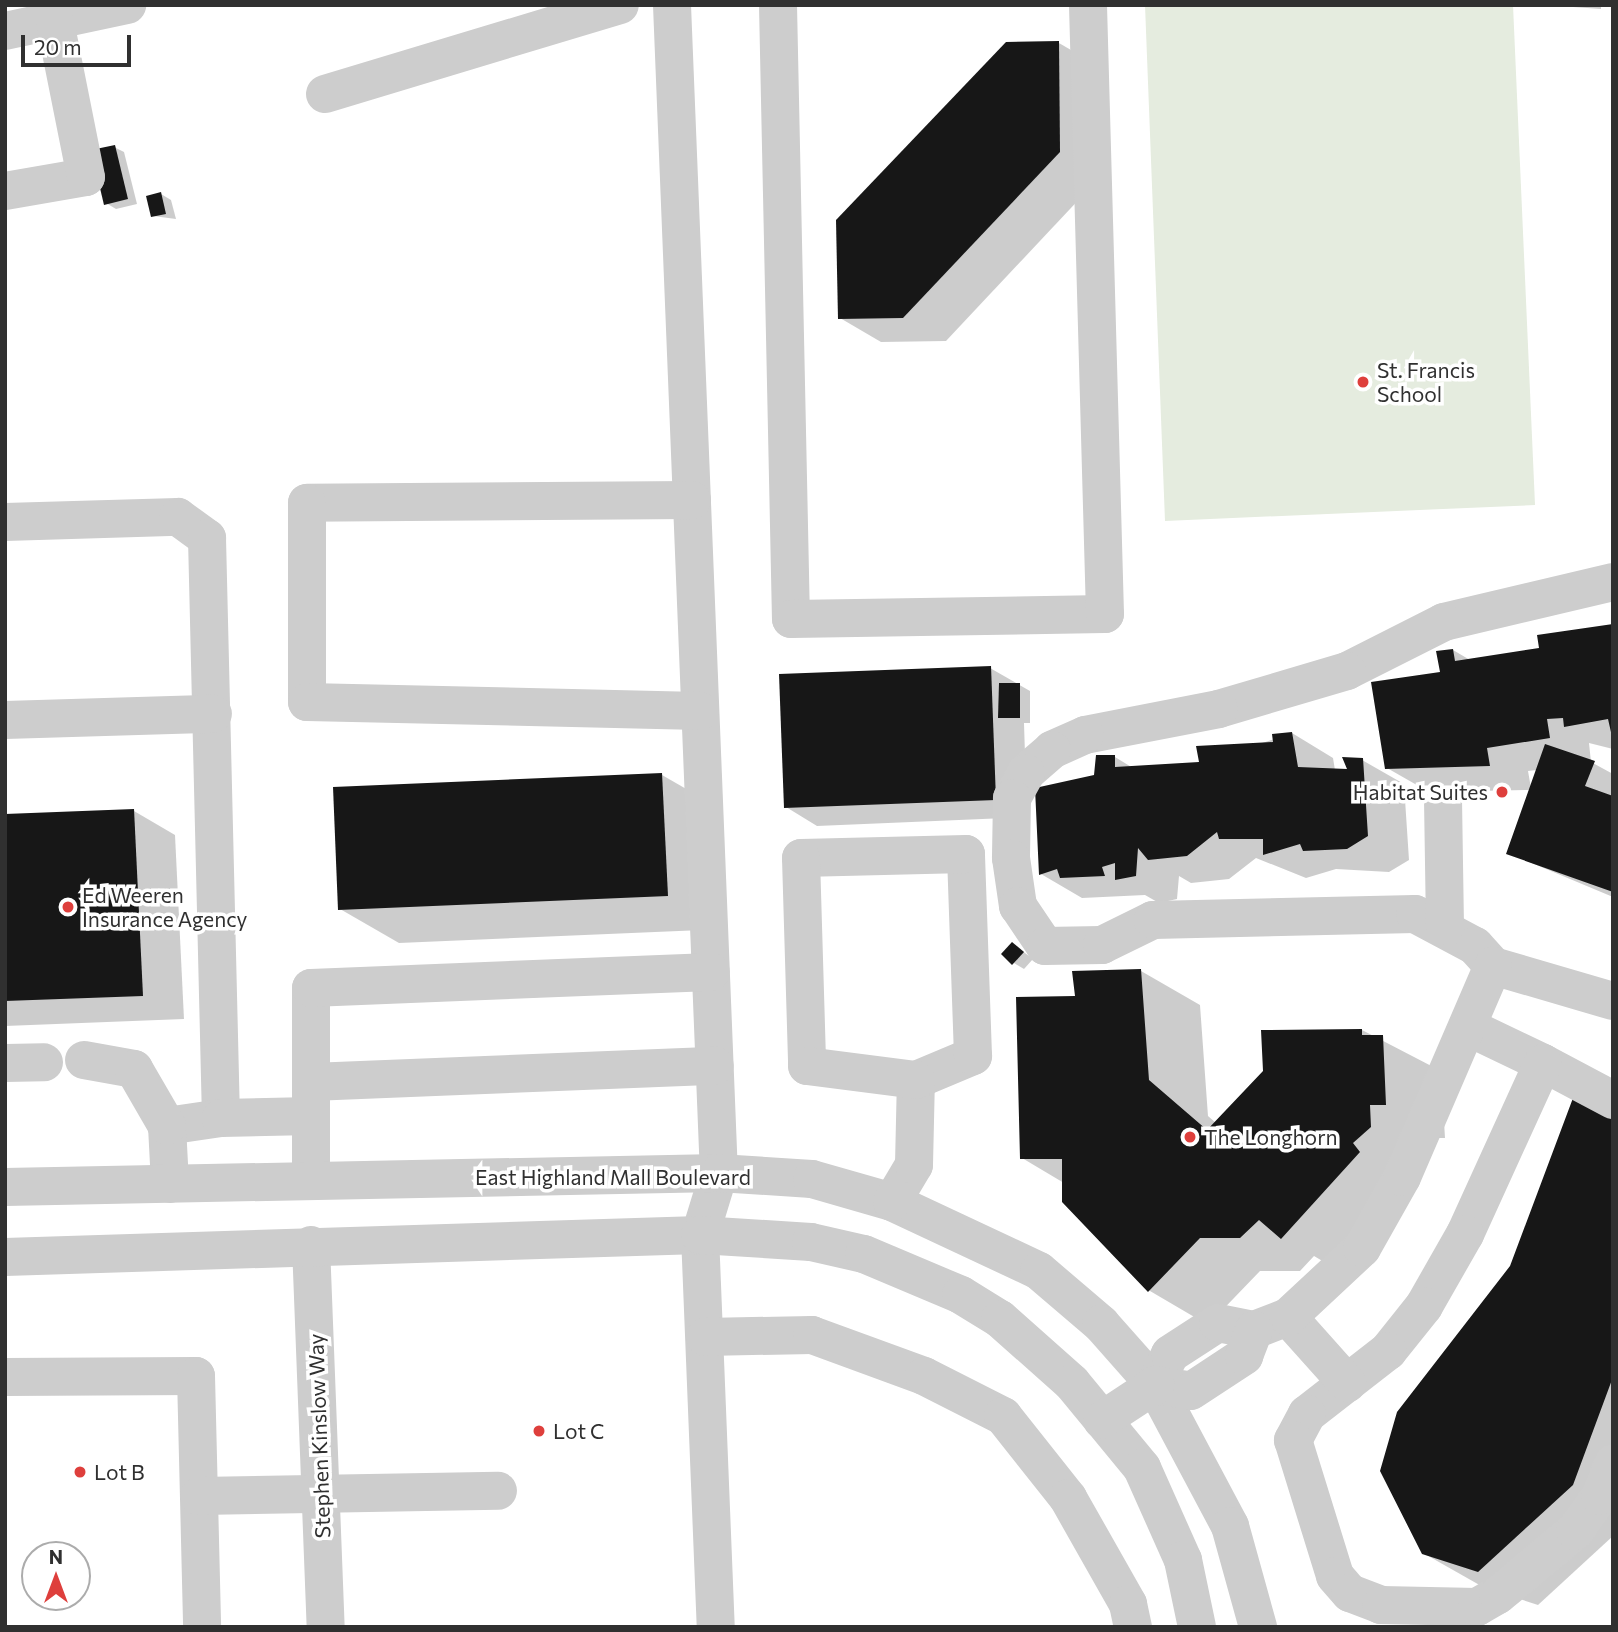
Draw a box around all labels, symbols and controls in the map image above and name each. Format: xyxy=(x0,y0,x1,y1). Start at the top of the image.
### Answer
scale bar xyxy=(24,21,135,65)
text: 20 m xyxy=(34,34,82,59)
place label: St. Francis School xyxy=(1377,357,1475,407)
marker: St. Francis School xyxy=(1355,374,1371,390)
place label: Habitat Suites xyxy=(1353,779,1488,805)
marker: Habitat Suites xyxy=(1494,784,1510,800)
place label: Ed Weeren Insurance Agency xyxy=(82,882,247,932)
marker: Ed Weeren Insurance Agency xyxy=(60,899,76,915)
place label: The Longhorn xyxy=(1204,1124,1338,1150)
marker: The Longhorn xyxy=(1182,1129,1198,1145)
street label: East Highland Mall Boulevard xyxy=(475,1164,751,1190)
street label: Stephen Kinslow Way xyxy=(303,1333,335,1539)
place label: Lot C xyxy=(553,1418,604,1444)
marker: Lot C xyxy=(531,1423,547,1439)
place label: Lot B xyxy=(94,1459,145,1485)
marker: Lot B xyxy=(72,1464,88,1480)
north arrow xyxy=(21,1541,91,1611)
text: N xyxy=(49,1545,63,1568)

